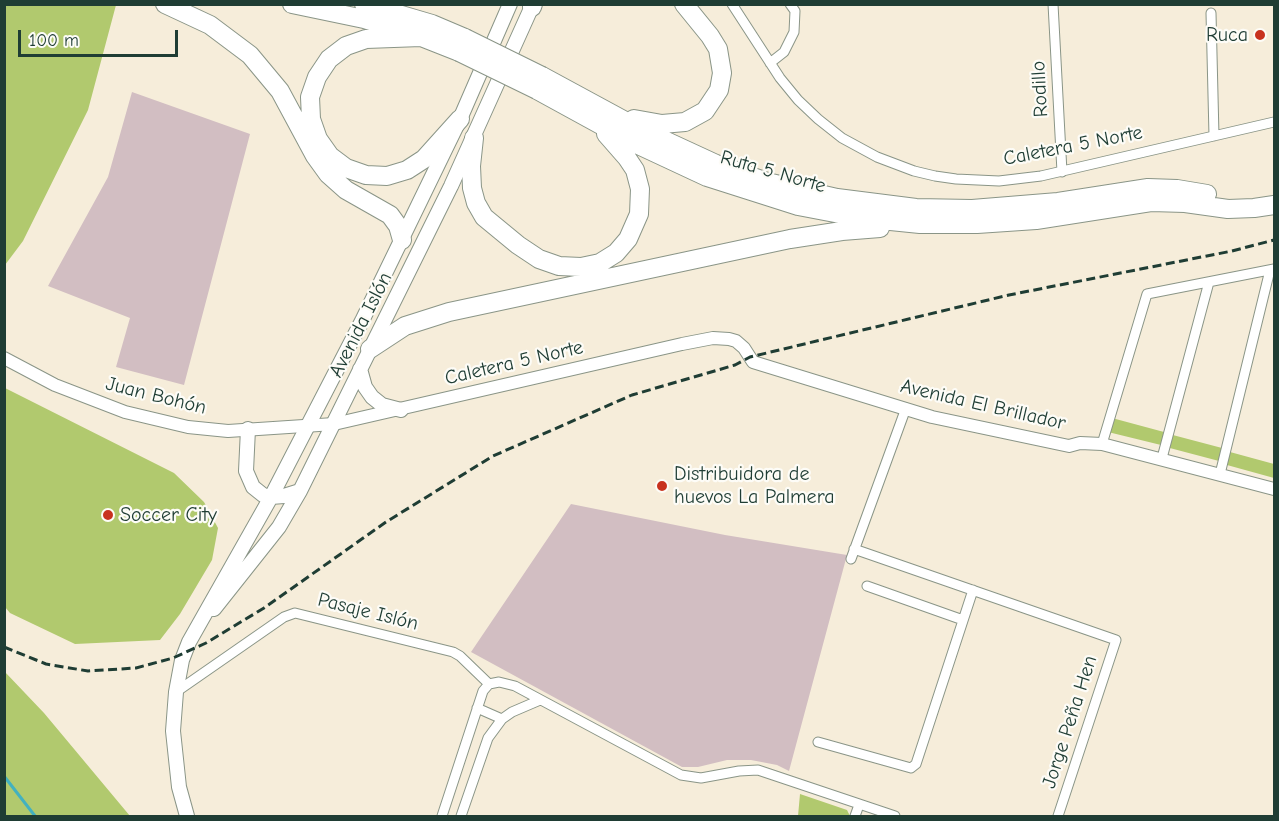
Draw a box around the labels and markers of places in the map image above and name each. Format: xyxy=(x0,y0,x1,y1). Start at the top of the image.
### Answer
place label: Ruca xyxy=(1206,23,1248,47)
marker: Ruca xyxy=(1253,28,1267,42)
place label: Distribuidora de huevos La Palmera xyxy=(674,462,835,509)
marker: Distribuidora de huevos La Palmera xyxy=(655,479,669,493)
place label: Soccer City xyxy=(120,503,217,527)
marker: Soccer City xyxy=(101,508,115,522)

